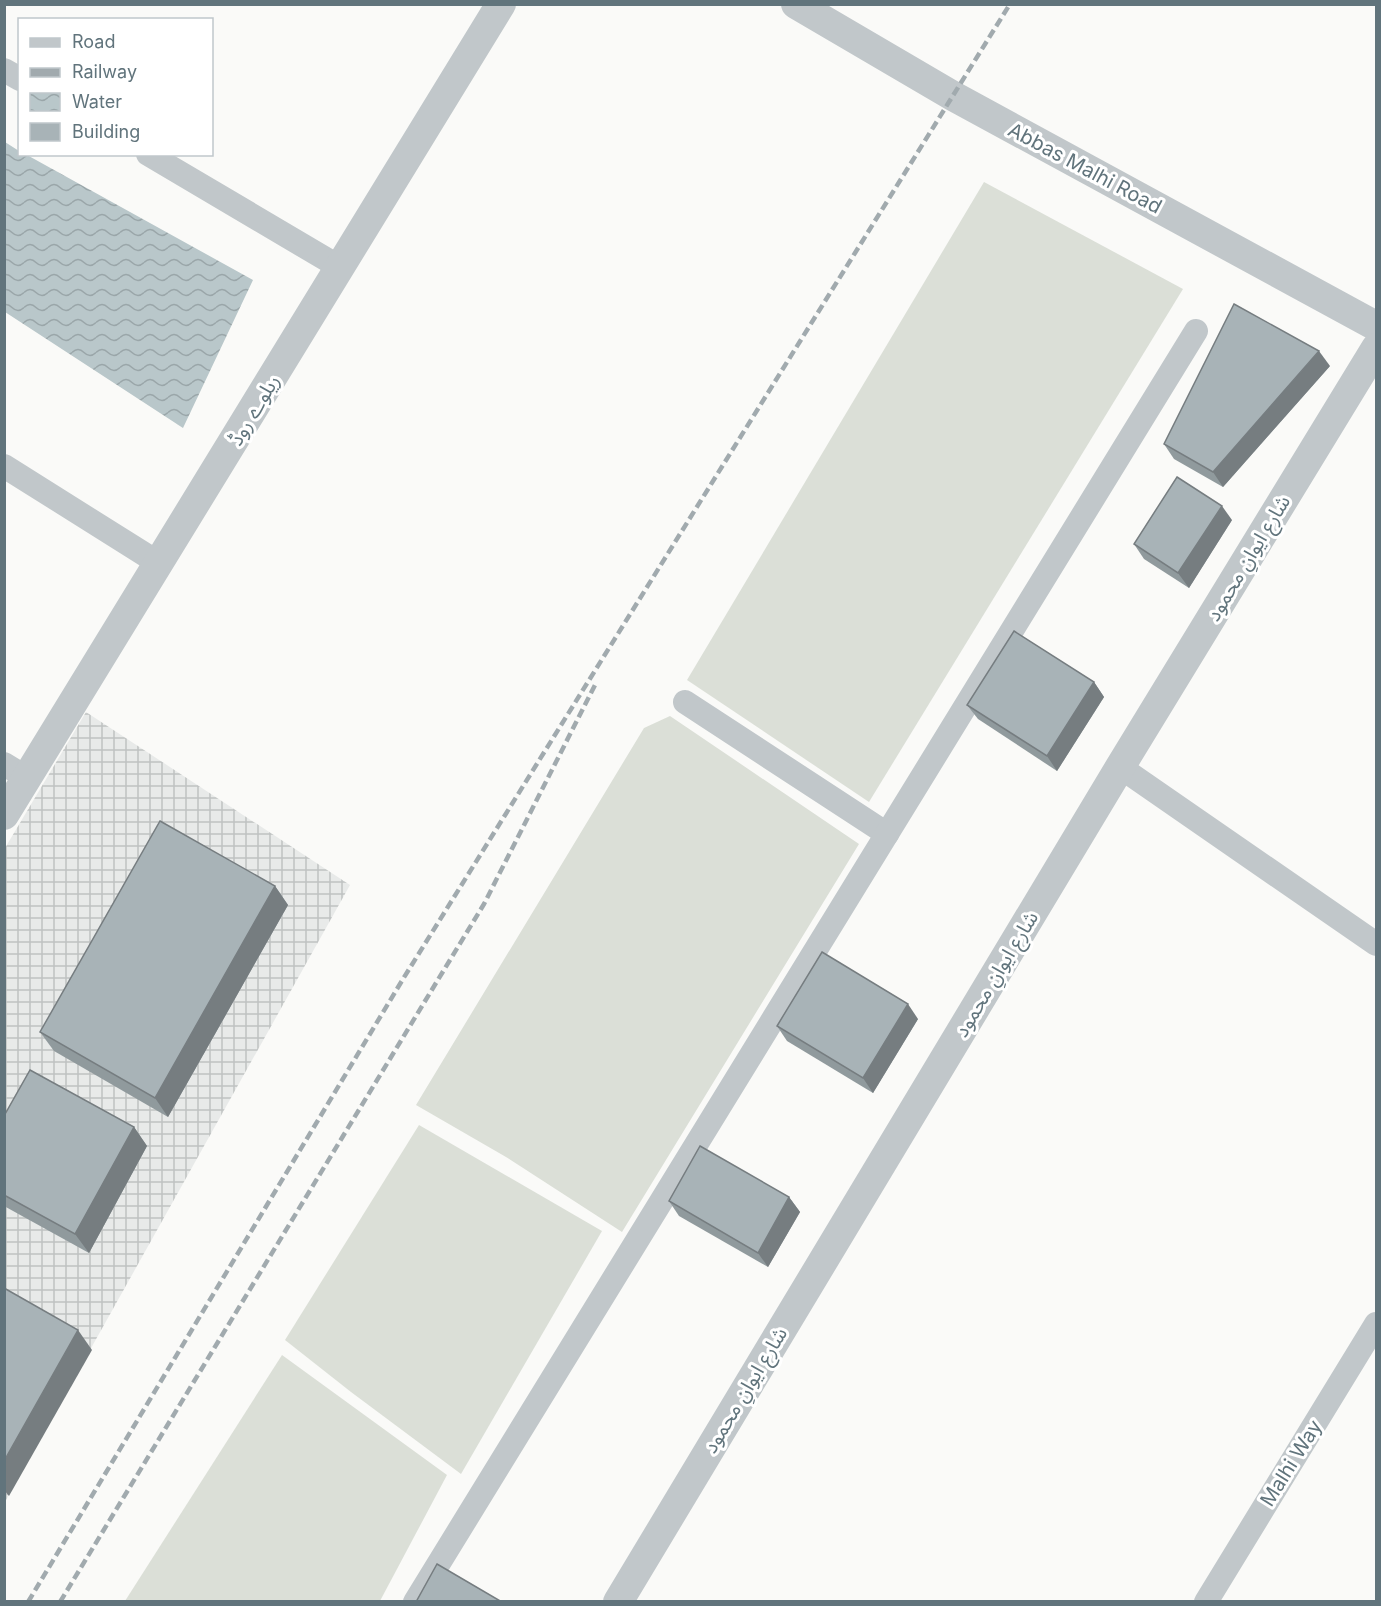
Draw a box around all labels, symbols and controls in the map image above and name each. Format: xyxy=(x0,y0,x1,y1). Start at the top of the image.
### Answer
legend xyxy=(18,18,213,156)
text: Road xyxy=(72,31,115,52)
text: Railway xyxy=(72,61,137,82)
text: Water xyxy=(72,91,122,112)
street label: Abbas Malhi Road xyxy=(1004,117,1166,219)
text: Building xyxy=(72,121,140,142)
street label: ریلوے روڈ xyxy=(224,370,284,450)
street label: شارع ایوانِ محمود xyxy=(1201,491,1298,627)
street label: شارع ایوانِ محمود xyxy=(949,907,1046,1043)
street label: شارع ایوانِ محمود xyxy=(698,1323,795,1459)
street label: Malhi Way xyxy=(1255,1415,1327,1511)

